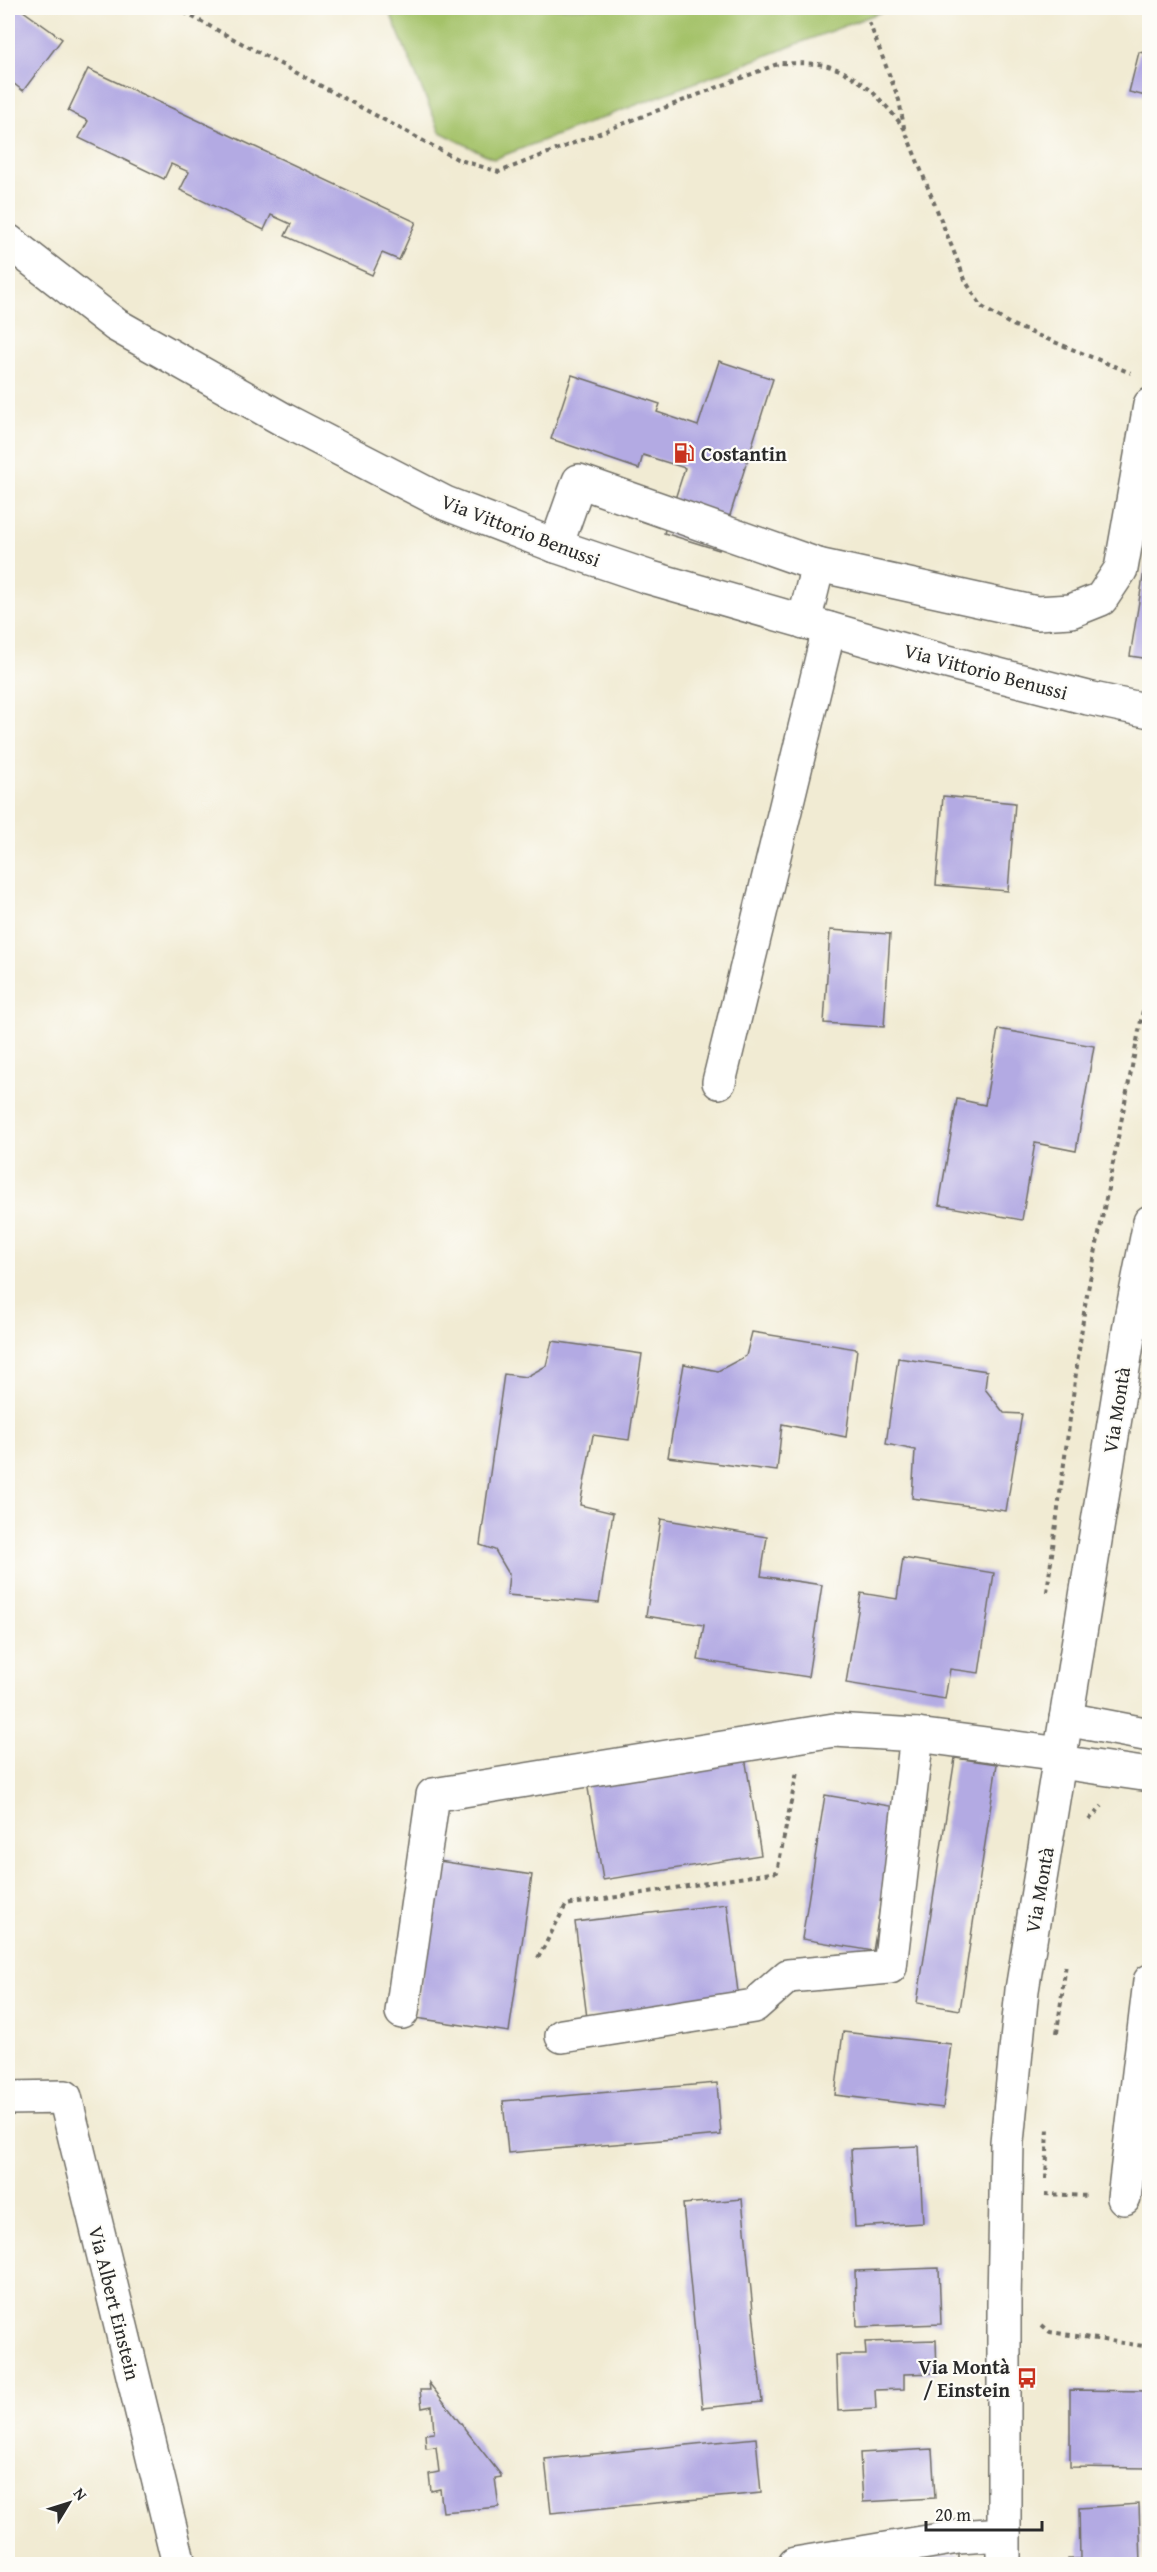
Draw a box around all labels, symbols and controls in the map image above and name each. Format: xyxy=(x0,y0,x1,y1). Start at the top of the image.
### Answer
place label: Costantin xyxy=(701,439,787,468)
fuel station icon: Costantin xyxy=(672,441,696,465)
street label: Via Vittorio Benussi xyxy=(437,486,605,574)
street label: Via Vittorio Benussi xyxy=(901,635,1071,707)
street label: Via Montà xyxy=(1095,1364,1137,1455)
street label: Via Montà xyxy=(1017,1844,1061,1935)
street label: Via Albert Einstein xyxy=(82,2223,148,2383)
place label: Via Montà / Einstein xyxy=(918,2352,1011,2404)
bus stop icon: Via Montà / Einstein xyxy=(1015,2366,1039,2390)
north arrow xyxy=(39,2473,99,2533)
text: N xyxy=(68,2482,94,2506)
scale bar xyxy=(926,2494,1042,2532)
text: 20 m xyxy=(935,2501,971,2528)

